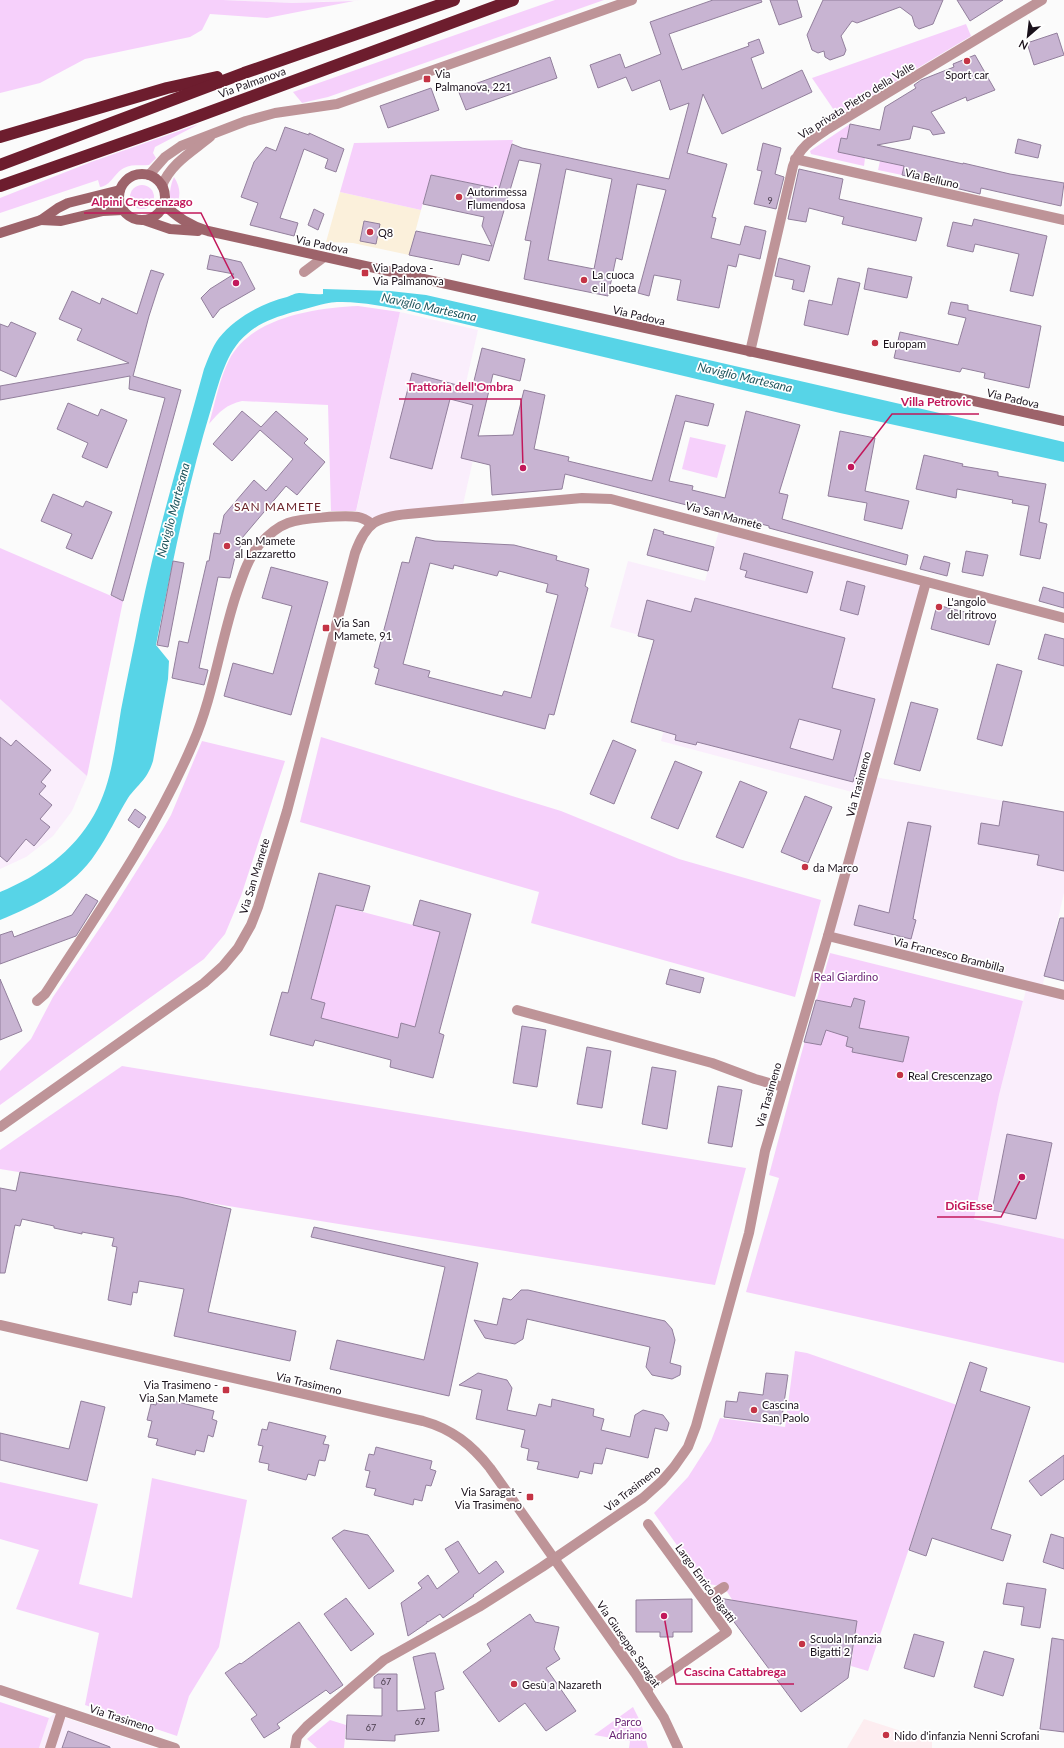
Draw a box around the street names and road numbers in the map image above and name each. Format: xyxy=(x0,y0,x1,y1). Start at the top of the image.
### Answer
street label: Via privata Pietro della Valle xyxy=(796,59,917,141)
street label: Via Palmanova xyxy=(217,64,287,100)
street label: Via Belluno xyxy=(904,165,960,191)
street label: Via Padova xyxy=(294,232,350,256)
street label: Via Padova xyxy=(611,303,667,327)
street label: Via Padova xyxy=(985,386,1041,410)
street label: Via San Mamete xyxy=(684,499,764,532)
street label: Via Trasimeno xyxy=(843,750,873,818)
street label: Via San Mamete xyxy=(236,836,272,916)
street label: Via Francesco Brambilla xyxy=(892,934,1006,974)
street label: Via Trasimeno xyxy=(752,1061,784,1129)
street label: Via Trasimeno xyxy=(275,1369,343,1397)
street label: Via Trasimeno xyxy=(601,1462,663,1514)
street label: Largo Enrico Bigatti xyxy=(673,1541,739,1625)
street label: Via Giuseppe Saragat xyxy=(594,1598,664,1690)
street label: Via Trasimeno xyxy=(88,1701,156,1735)

